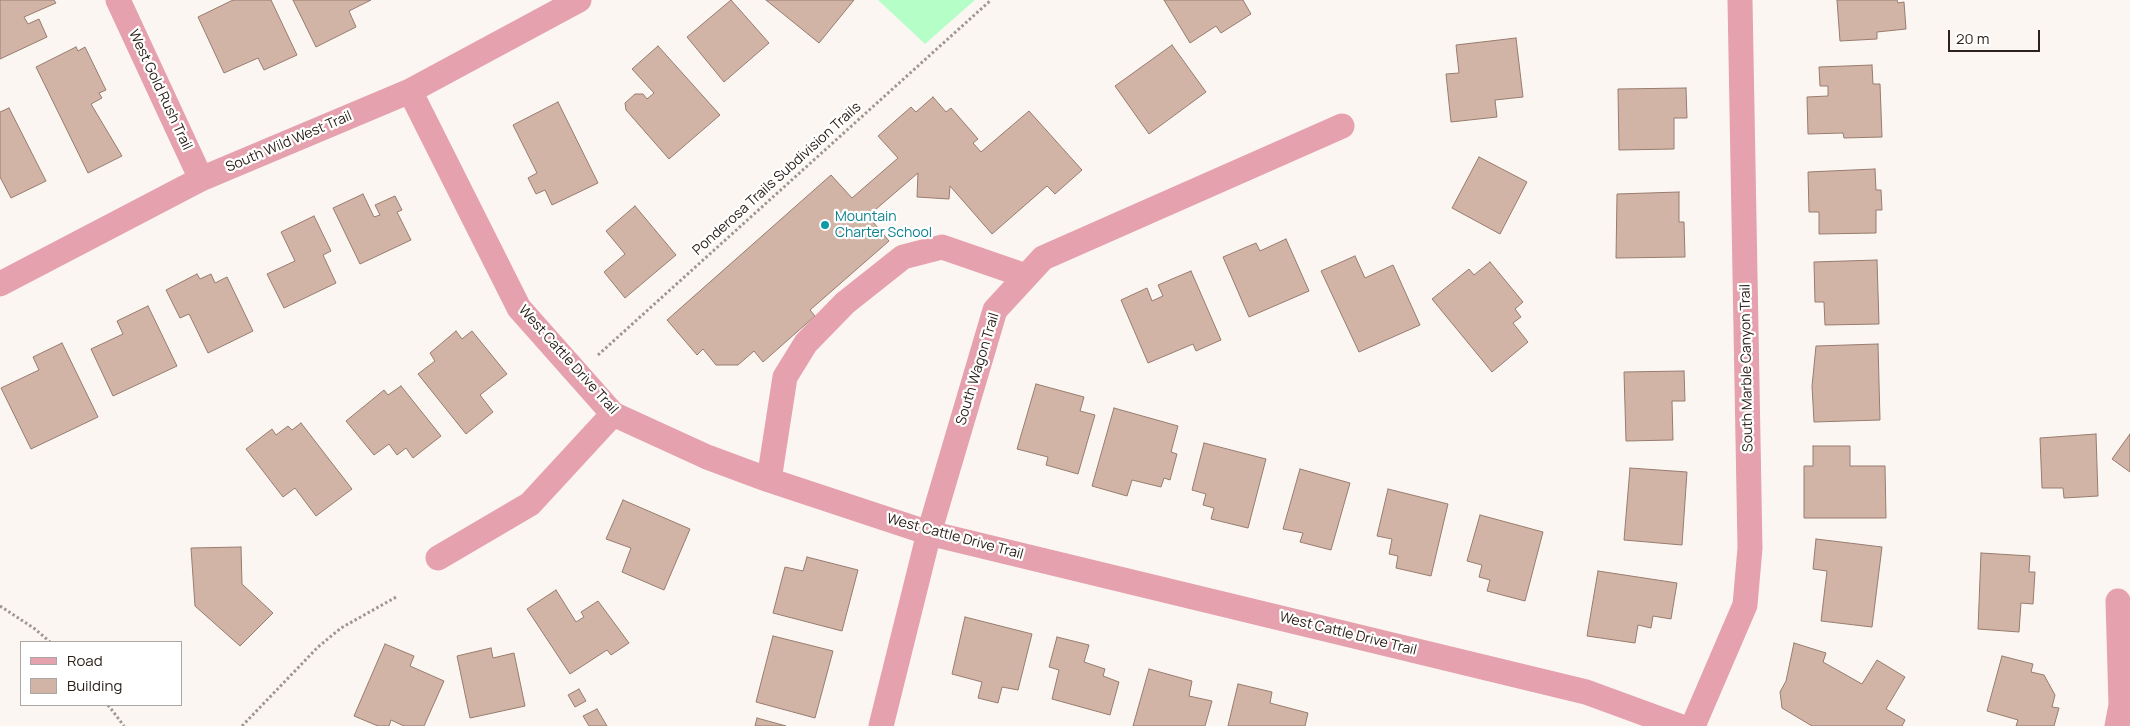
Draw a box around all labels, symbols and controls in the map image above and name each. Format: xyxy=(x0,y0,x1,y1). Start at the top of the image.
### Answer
scale bar xyxy=(1950,20,2042,52)
street label: West Gold Rush Trail xyxy=(125,27,195,153)
text: 20 m xyxy=(1956,28,1989,49)
street label: Ponderosa Trails Subdivision Trails xyxy=(689,99,865,259)
street label: South Wild West Trail xyxy=(223,108,355,176)
place label: Mountain Charter School xyxy=(835,209,932,242)
marker: Mountain Charter School xyxy=(819,219,831,231)
street label: South Marble Canyon Trail xyxy=(1737,284,1757,452)
street label: West Cattle Drive Trail xyxy=(515,302,621,418)
street label: South Wagon Trail xyxy=(953,311,1003,427)
street label: West Cattle Drive Trail xyxy=(885,511,1025,563)
street label: West Cattle Drive Trail xyxy=(1278,609,1418,659)
legend xyxy=(20,641,182,706)
text: Road xyxy=(67,650,103,671)
text: Building xyxy=(67,675,122,696)

